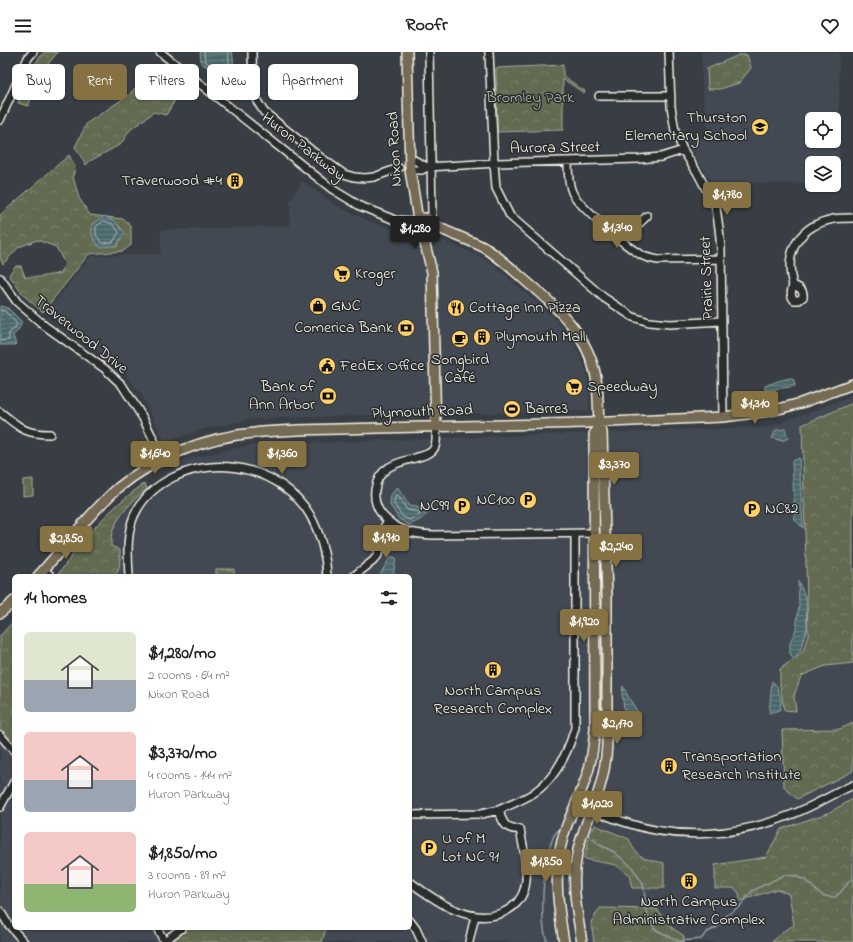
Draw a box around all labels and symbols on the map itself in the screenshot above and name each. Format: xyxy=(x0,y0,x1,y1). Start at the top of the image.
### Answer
park label: Bromley Park xyxy=(485,86,575,110)
place label: Thurston Elementary School xyxy=(624,106,747,148)
street label: Huron Parkway xyxy=(256,107,350,187)
street label: Nixon Road xyxy=(381,111,409,187)
school or university icon: Thurston Elementary School xyxy=(750,117,770,137)
street label: Aurora Street xyxy=(510,135,601,161)
place label: Traverwood #4 xyxy=(122,169,222,193)
building icon: Traverwood #4 xyxy=(225,171,245,191)
pin: $1,780 xyxy=(694,182,760,216)
pin: $1,340 xyxy=(584,215,650,249)
pin: $1,280 xyxy=(382,216,448,250)
street label: Prairie Street xyxy=(694,235,720,320)
place label: Kroger xyxy=(355,262,395,286)
supermarket icon: Kroger xyxy=(332,264,352,284)
street label: Traverwood Drive xyxy=(29,290,134,381)
place label: GNC xyxy=(331,294,361,318)
shop icon: GNC xyxy=(308,296,328,316)
place label: Cottage Inn Pizza xyxy=(469,296,581,320)
restaurant icon: Cottage Inn Pizza xyxy=(446,298,466,318)
place label: Comerica Bank xyxy=(294,316,394,340)
bank icon: Comerica Bank xyxy=(396,318,416,338)
place label: Plymouth Mall xyxy=(495,325,586,349)
building icon: Plymouth Mall xyxy=(472,327,492,347)
cafe icon: Songbird Café xyxy=(450,329,470,349)
place label: Songbird Café xyxy=(431,348,489,390)
place label: FedEx Office xyxy=(339,354,425,378)
public building icon: FedEx Office xyxy=(317,356,337,376)
place label: Bank of Ann Arbor xyxy=(249,375,316,417)
place label: Speedway xyxy=(587,375,657,399)
supermarket icon: Speedway xyxy=(564,377,584,397)
bank icon: Bank of Ann Arbor xyxy=(318,386,338,406)
pin: $1,310 xyxy=(722,391,788,425)
place label: Barre3 xyxy=(524,397,568,421)
street label: Plymouth Road xyxy=(371,398,473,426)
sports icon: Barre3 xyxy=(502,399,522,419)
pin: $1,640 xyxy=(122,441,188,475)
pin: $1,360 xyxy=(249,441,315,475)
pin: $3,370 xyxy=(581,452,647,486)
place label: NC100 xyxy=(477,488,515,512)
parking icon: NC100 xyxy=(518,490,538,510)
place label: NC99 xyxy=(420,494,449,518)
parking icon: NC99 xyxy=(452,496,472,516)
place label: NC82 xyxy=(765,497,799,521)
parking icon: NC82 xyxy=(742,499,762,519)
pin: $1,910 xyxy=(353,525,419,559)
pin: $2,850 xyxy=(33,526,99,560)
pin: $2,240 xyxy=(583,534,649,568)
pin: $1,920 xyxy=(551,609,617,643)
building icon: North Campus Research Complex xyxy=(483,660,503,680)
place label: North Campus Research Complex xyxy=(434,679,552,721)
pin: $2,170 xyxy=(584,711,650,745)
place label: Transportation Research Institute xyxy=(682,745,802,787)
building icon: Transportation Research Institute xyxy=(659,756,679,776)
pin: $1,020 xyxy=(564,791,630,825)
place label: U of M Lot NC 91 xyxy=(442,827,499,869)
parking icon: U of M Lot NC 91 xyxy=(419,838,439,858)
pin: $1,850 xyxy=(513,849,579,883)
building icon: North Campus Administrative Complex xyxy=(679,871,699,891)
place label: North Campus Administrative Complex xyxy=(613,890,765,932)

